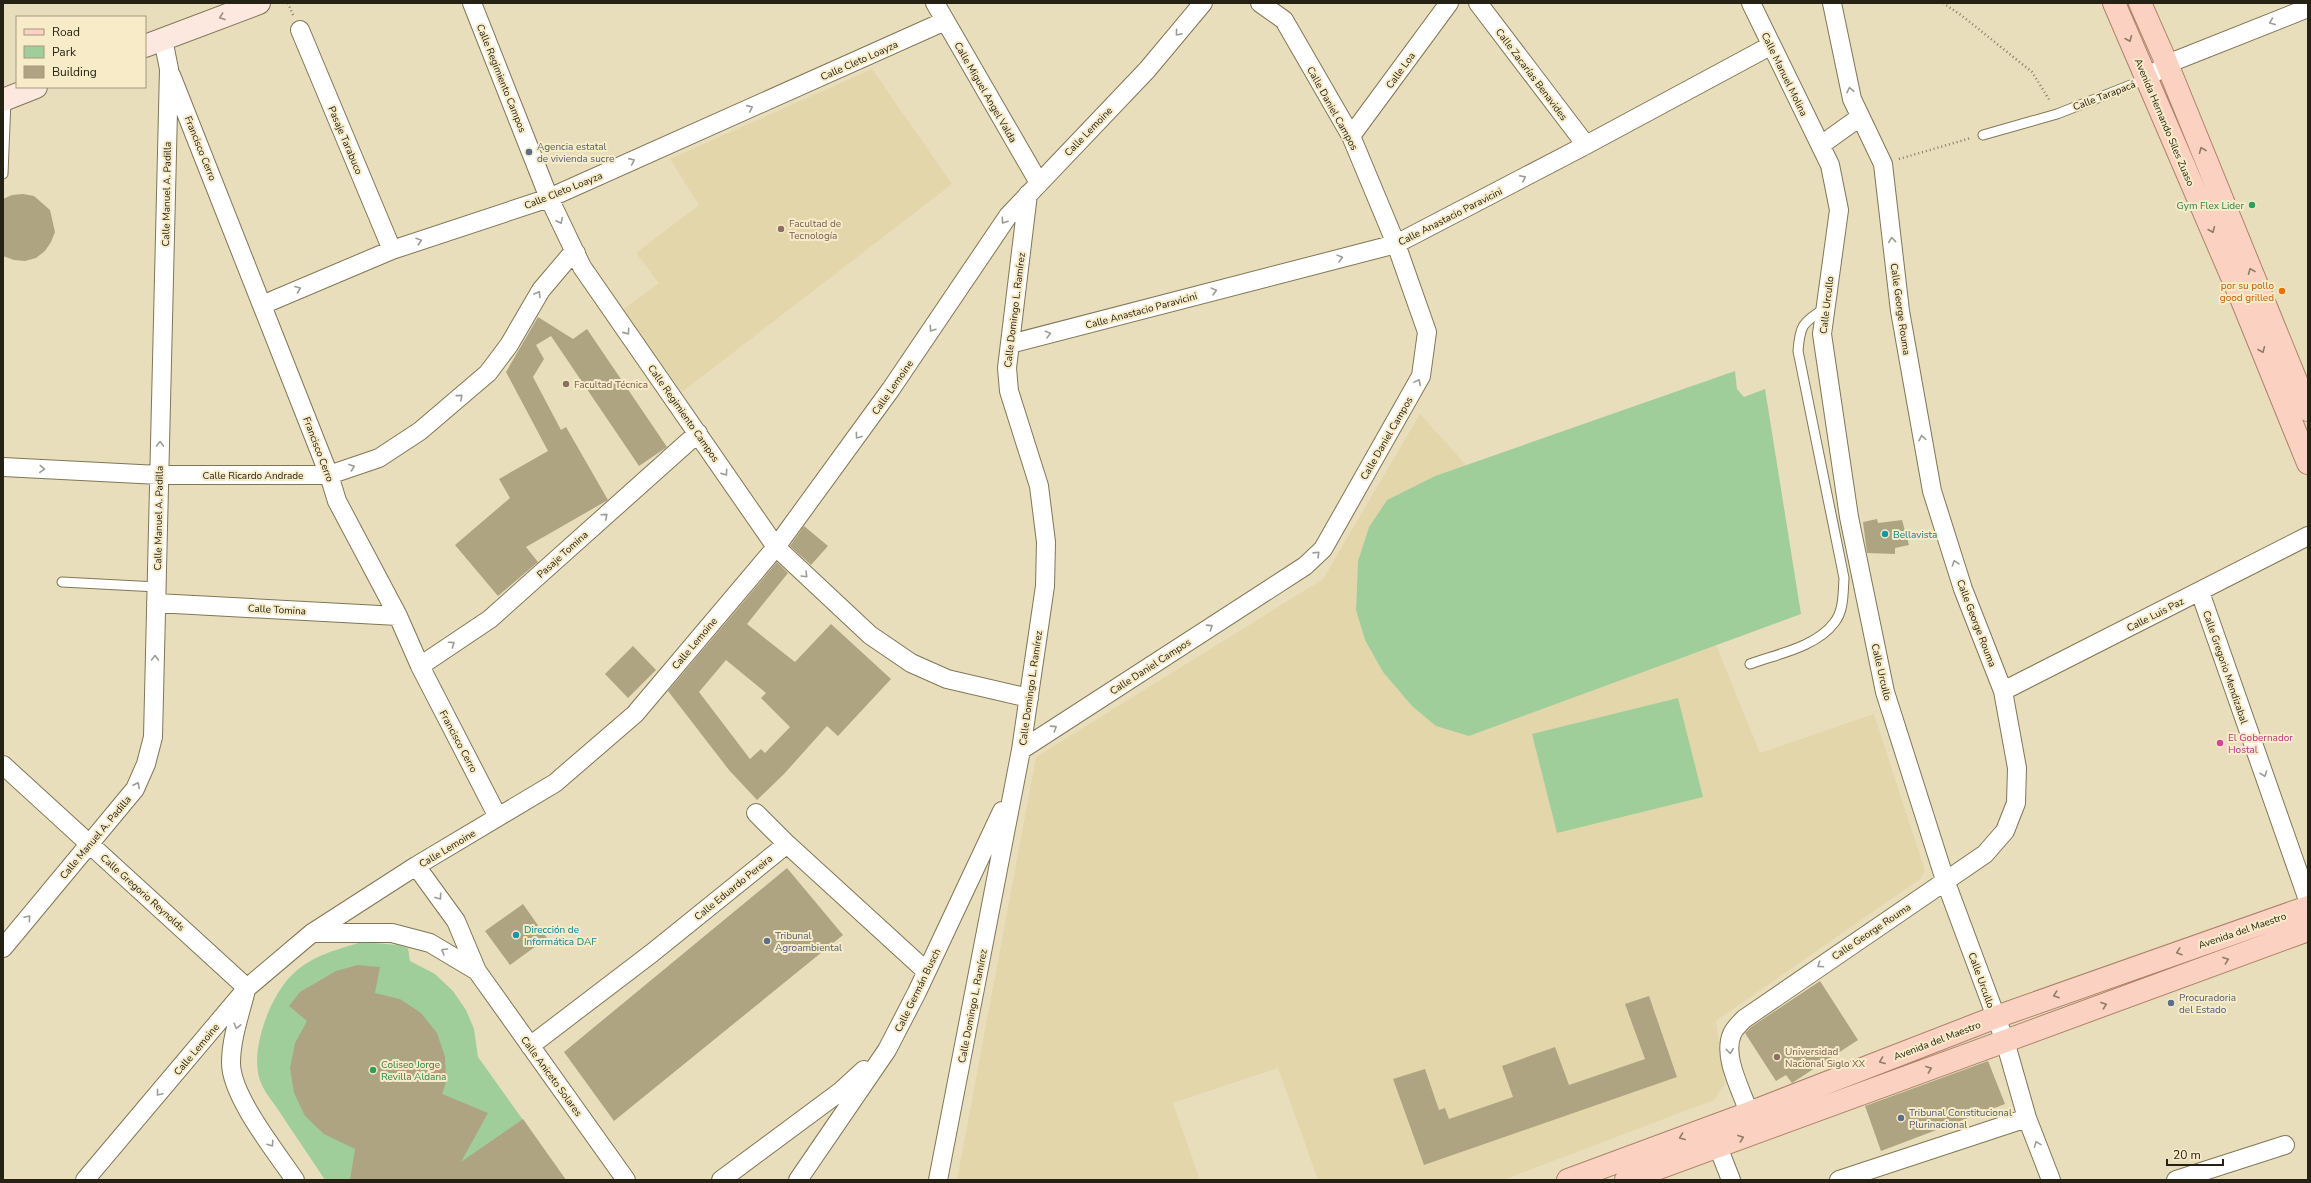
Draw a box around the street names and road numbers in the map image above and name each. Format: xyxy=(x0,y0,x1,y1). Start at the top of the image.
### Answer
street label: Calle Regimiento Campos xyxy=(473,22,529,135)
street label: Calle Zacarías Benavides xyxy=(1492,26,1570,124)
street label: Calle Manuel Molina xyxy=(1758,30,1811,119)
street label: Calle Cleto Loayza xyxy=(819,38,900,84)
street label: Calle Miguel Angel Valda xyxy=(951,40,1020,145)
street label: Calle Loa xyxy=(1383,50,1419,92)
street label: Avenida Hernando Siles Zuaso xyxy=(2131,56,2198,189)
street label: Calle Daniel Campos xyxy=(1303,64,1361,153)
street label: Calle Tarapacá xyxy=(2071,78,2138,114)
street label: Pasaje Tarabuco xyxy=(324,104,366,177)
street label: Calle Lemoine xyxy=(1062,104,1116,159)
street label: Francisco Cerro xyxy=(181,114,220,183)
street label: Calle Manuel A. Padilla xyxy=(159,142,175,246)
street label: Calle Cleto Loayza xyxy=(522,169,605,213)
street label: Calle Anastacio Paravicini xyxy=(1396,185,1505,249)
street label: Calle Domingo L. Ramírez xyxy=(1001,251,1029,368)
street label: Calle George Rouma xyxy=(1887,262,1913,356)
street label: Calle Urcullo xyxy=(1817,275,1838,335)
street label: Calle Anastacio Paravicini xyxy=(1084,289,1199,333)
street label: Calle Lemoine xyxy=(869,357,917,418)
street label: Calle Regimiento Campos xyxy=(644,362,722,465)
street label: Calle Daniel Campos xyxy=(1357,394,1416,483)
street label: Francisco Cerro xyxy=(299,415,337,484)
street label: Calle Manuel A. Padilla xyxy=(151,466,167,570)
street label: Calle Ricardo Andrade xyxy=(203,469,303,483)
street label: Pasaje Tomina xyxy=(534,528,591,582)
street label: Calle George Rouma xyxy=(1953,578,1999,669)
street label: Calle Luis Paz xyxy=(2125,594,2187,635)
street label: Calle Tomina xyxy=(247,601,306,619)
street label: Calle Gregorio Mendizabal xyxy=(2199,609,2251,726)
street label: Calle Lemoine xyxy=(669,615,721,673)
street label: Calle Domingo L. Ramírez xyxy=(1016,629,1046,746)
street label: Calle Daniel Campos xyxy=(1107,635,1194,698)
street label: Calle Urcullo xyxy=(1868,642,1894,703)
street label: Francisco Cerro xyxy=(436,708,481,775)
street label: Calle Manuel A. Padilla xyxy=(57,793,135,882)
street label: Calle Lemoine xyxy=(417,826,478,871)
street label: Calle Gregorio Reynolds xyxy=(97,851,188,935)
street label: Calle Eduardo Pereira xyxy=(692,852,776,924)
street label: Calle George Rouma xyxy=(1829,900,1914,964)
street label: Avenida del Maestro xyxy=(2196,909,2289,953)
street label: Calle Germán Busch xyxy=(892,946,944,1035)
street label: Calle Domingo L. Ramírez xyxy=(955,948,991,1064)
street label: Calle Urcullo xyxy=(1965,951,1998,1010)
street label: Avenida del Maestro xyxy=(1892,1018,1983,1064)
street label: Calle Lemoine xyxy=(171,1021,223,1079)
street label: Calle Aniceto Solares xyxy=(517,1034,585,1120)

